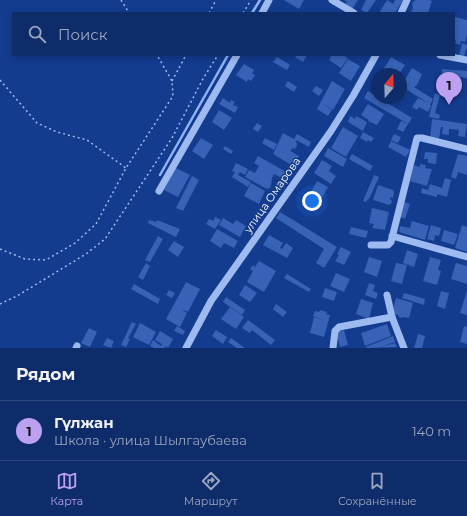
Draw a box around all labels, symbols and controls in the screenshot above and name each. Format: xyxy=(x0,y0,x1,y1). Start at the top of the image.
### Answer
search box xyxy=(12,12,455,56)
icon: search xyxy=(26,23,48,45)
text: Поиск xyxy=(58,25,107,44)
north arrow xyxy=(371,68,407,104)
pin: 1 xyxy=(436,72,462,105)
street label: улица Омарова xyxy=(240,154,303,236)
your location xyxy=(302,191,322,211)
text: Рядом xyxy=(16,364,75,384)
text: Гүлжан xyxy=(54,413,114,432)
text: 1 xyxy=(26,423,32,439)
text: 140 m xyxy=(412,423,451,439)
text: Школа · улица Шылгаубаева xyxy=(54,432,247,448)
tab: Карта xyxy=(50,470,83,508)
tab: Маршрут xyxy=(184,470,237,508)
tab: Сохранённые xyxy=(338,470,417,508)

